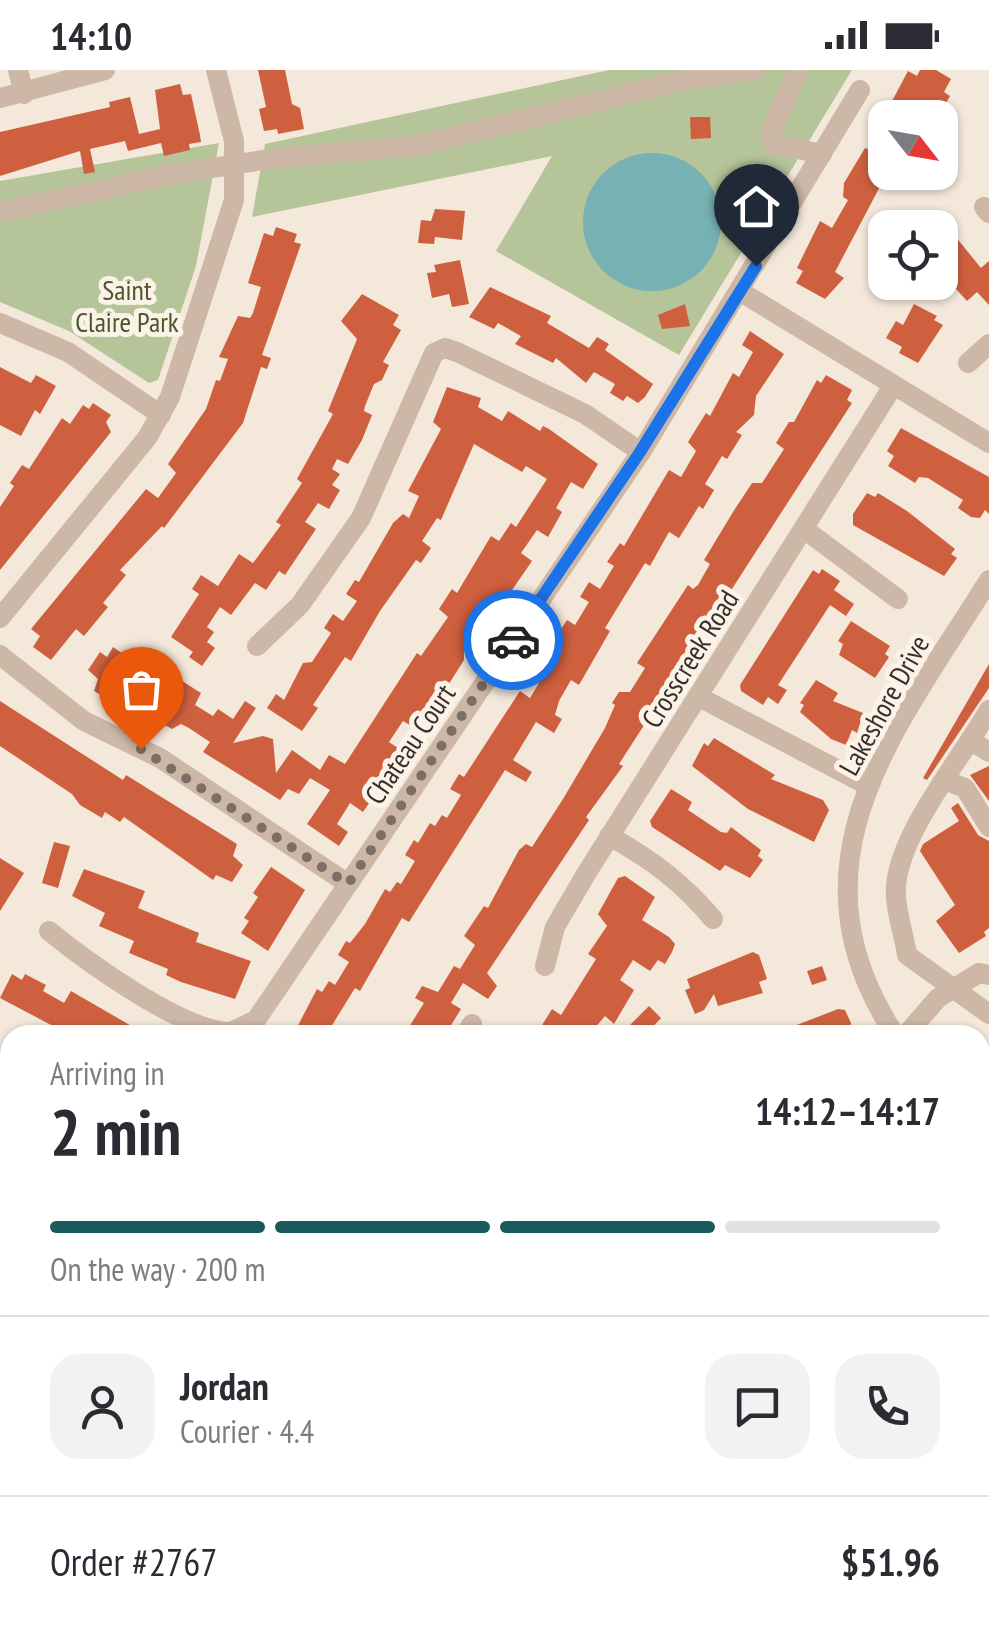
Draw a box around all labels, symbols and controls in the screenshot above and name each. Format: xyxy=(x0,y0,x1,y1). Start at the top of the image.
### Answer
text: 14:10 xyxy=(50,11,132,60)
north arrow xyxy=(868,100,958,190)
map controls xyxy=(868,100,958,300)
pin xyxy=(714,164,799,267)
icon: home xyxy=(729,179,784,234)
button: locate xyxy=(868,210,958,300)
park label: Saint Claire Park xyxy=(75,271,179,340)
street label: Crosscreek Road xyxy=(633,583,746,735)
courier xyxy=(463,590,563,690)
icon: car xyxy=(486,613,541,668)
street label: Lakeshore Drive xyxy=(830,628,937,781)
pin xyxy=(99,647,184,750)
icon: bag xyxy=(114,662,169,717)
street label: Chateau Court xyxy=(356,676,463,811)
text: Arriving in xyxy=(50,1052,165,1094)
text: 14:12–14:17 xyxy=(755,1086,940,1135)
text: 2 min xyxy=(50,1089,181,1173)
text: On the way · 200 m xyxy=(50,1248,265,1290)
button: person xyxy=(50,1354,155,1459)
button: chat xyxy=(705,1354,810,1459)
button: phone xyxy=(835,1354,940,1459)
text: Jordan xyxy=(180,1361,269,1410)
text: Courier · 4.4 xyxy=(180,1410,314,1452)
text: Order #2767 xyxy=(50,1537,217,1586)
text: $51.96 xyxy=(841,1537,940,1586)

